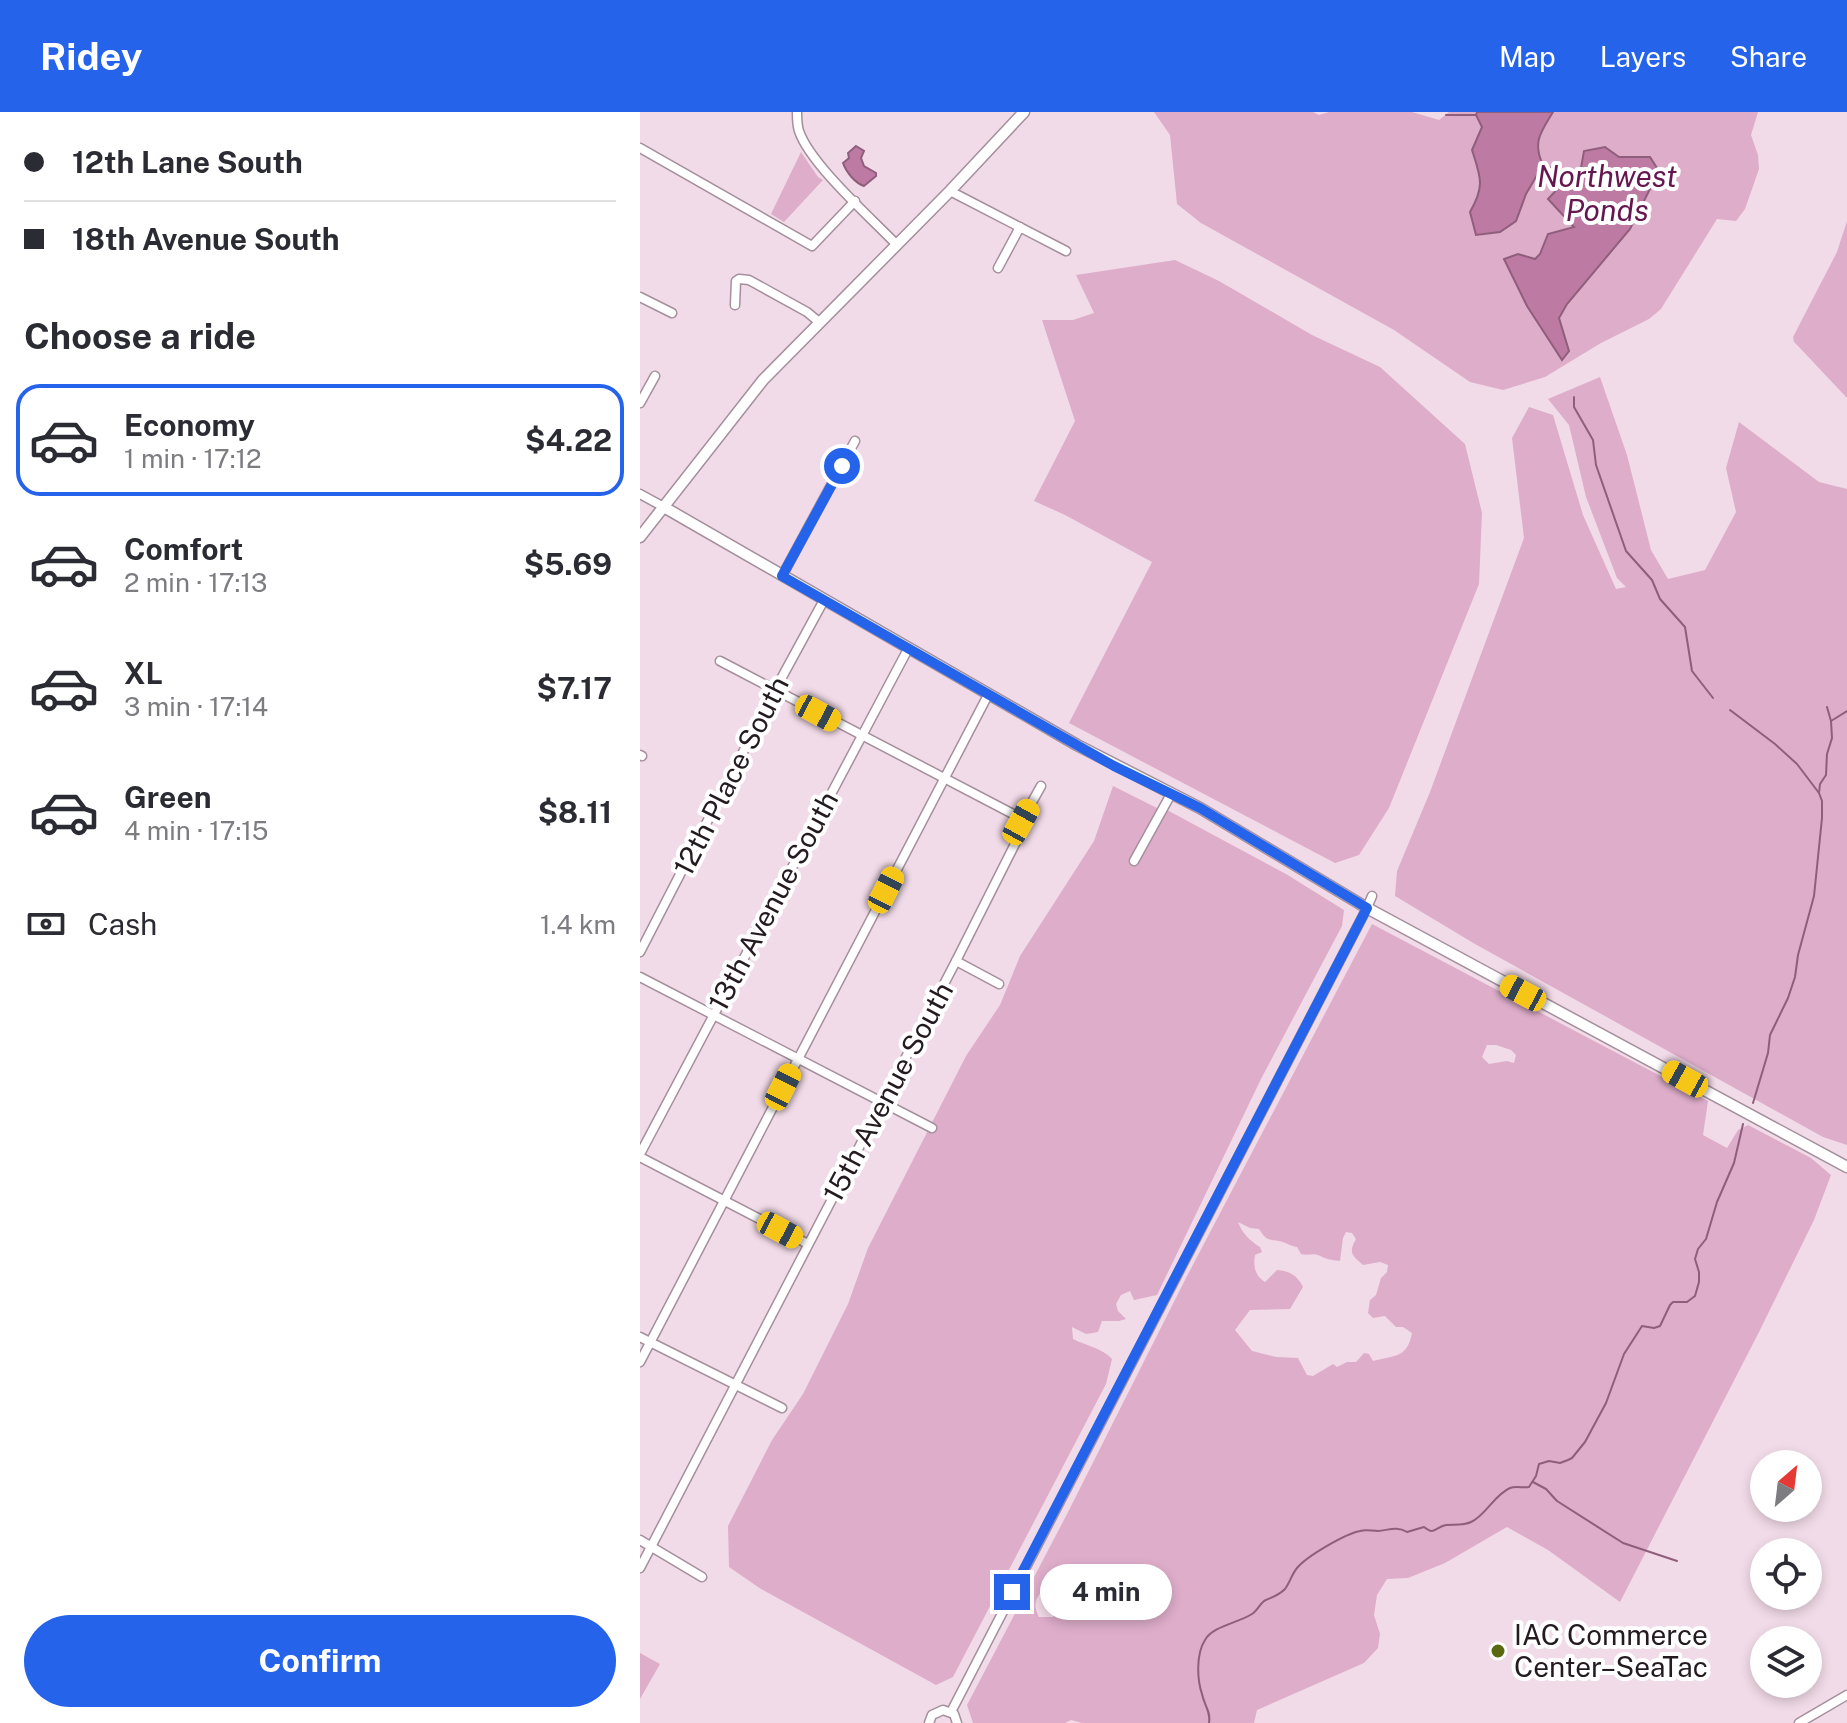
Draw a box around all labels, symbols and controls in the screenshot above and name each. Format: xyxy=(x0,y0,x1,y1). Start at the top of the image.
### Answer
text: Ridey xyxy=(40,34,142,79)
text: Map xyxy=(1499,40,1556,73)
text: Layers xyxy=(1600,40,1686,73)
text: Share xyxy=(1730,40,1807,73)
text: 12th Lane South xyxy=(72,144,303,180)
water label: Northwest Ponds xyxy=(1537,158,1677,228)
text: 18th Avenue South xyxy=(72,221,340,257)
text: Choose a ride xyxy=(24,315,256,357)
icon: car xyxy=(28,404,100,476)
text: Economy xyxy=(124,407,255,443)
text: $4.22 xyxy=(525,422,612,458)
text: 1 min · 17:12 xyxy=(124,443,262,474)
route start xyxy=(824,448,860,484)
icon: car xyxy=(28,528,100,600)
text: Comfort xyxy=(124,531,243,567)
text: $5.69 xyxy=(524,546,612,582)
text: 2 min · 17:13 xyxy=(124,567,267,598)
icon: car xyxy=(28,652,100,724)
text: XL xyxy=(124,655,163,691)
text: $7.17 xyxy=(537,670,612,706)
street label: 12th Place South xyxy=(666,671,795,881)
text: 3 min · 17:14 xyxy=(124,691,268,722)
car xyxy=(791,691,845,735)
icon: car xyxy=(28,776,100,848)
text: Green xyxy=(124,779,211,815)
street label: 13th Avenue South xyxy=(701,786,844,1016)
text: $8.11 xyxy=(538,794,612,830)
car xyxy=(999,795,1043,849)
text: 4 min · 17:15 xyxy=(124,815,268,846)
car xyxy=(864,863,908,917)
icon: cash xyxy=(24,902,68,946)
text: Cash xyxy=(88,906,157,942)
text: 1.4 km xyxy=(540,909,616,940)
car xyxy=(1496,971,1550,1015)
street label: 15th Avenue South xyxy=(816,976,959,1207)
car xyxy=(1658,1057,1712,1101)
car xyxy=(761,1060,805,1114)
car xyxy=(753,1208,807,1252)
north arrow xyxy=(1750,1450,1822,1522)
map controls xyxy=(1750,1450,1822,1698)
button: locate xyxy=(1750,1538,1822,1610)
callout: 4 min xyxy=(1040,1564,1172,1620)
route end xyxy=(994,1574,1030,1610)
text: 4 min xyxy=(1072,1576,1140,1607)
button: Confirm xyxy=(24,1615,616,1707)
place label: IAC Commerce Center–SeaTac xyxy=(1514,1618,1708,1683)
button: layers xyxy=(1750,1626,1822,1698)
marker: IAC Commerce Center–SeaTac xyxy=(1489,1642,1507,1660)

